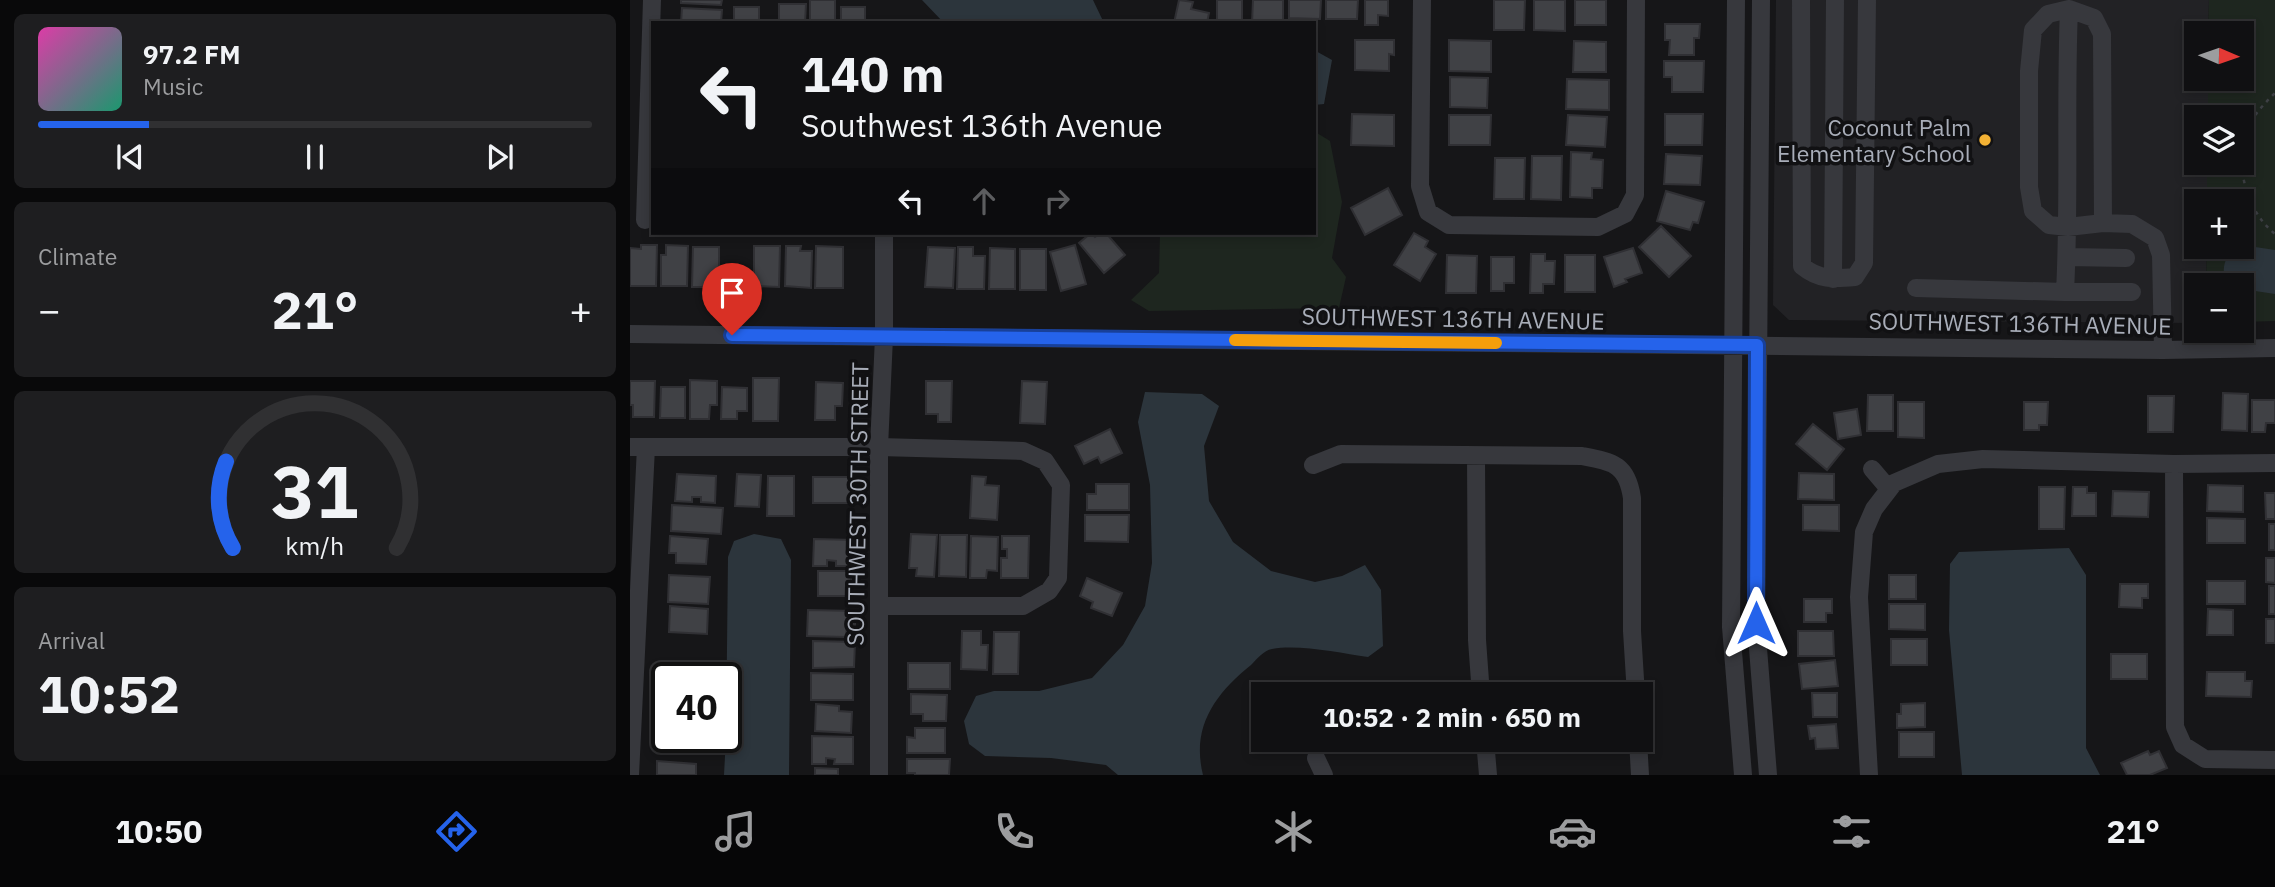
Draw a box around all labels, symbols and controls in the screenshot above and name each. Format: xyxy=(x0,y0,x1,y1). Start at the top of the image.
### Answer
north arrow xyxy=(2184,21,2254,91)
map controls xyxy=(2184,21,2254,343)
text: 97.2 FM xyxy=(143,37,241,71)
text: 140 m xyxy=(801,42,945,105)
icon: left xyxy=(686,49,777,140)
text: Music xyxy=(143,71,203,101)
text: Southwest 136th Avenue xyxy=(801,104,1162,146)
button: layers xyxy=(2184,105,2254,175)
place label: Coconut Palm Elementary School xyxy=(1777,112,1971,168)
marker: Coconut Palm Elementary School xyxy=(1977,132,1993,148)
icon: previous xyxy=(111,138,149,176)
icon: pause xyxy=(296,138,334,176)
icon: next xyxy=(481,138,519,176)
icon: left xyxy=(892,182,930,220)
icon: ahead xyxy=(965,182,1003,220)
icon: right xyxy=(1038,182,1076,220)
button: + xyxy=(2184,189,2254,259)
text: Climate xyxy=(38,241,117,271)
pin xyxy=(702,263,762,335)
button: − xyxy=(2184,273,2254,343)
icon: arrive xyxy=(713,274,751,312)
text: 21° xyxy=(272,276,358,343)
text: − xyxy=(38,285,61,334)
text: + xyxy=(569,285,592,334)
street label: SOUTHWEST 136TH AVENUE xyxy=(1301,300,1605,336)
street label: SOUTHWEST 136TH AVENUE xyxy=(1868,305,2172,341)
street label: SOUTHWEST 30TH STREET xyxy=(840,362,874,646)
text: 31 xyxy=(271,443,359,538)
text: km/h xyxy=(286,528,344,561)
position arrow xyxy=(1719,586,1793,660)
text: Arrival xyxy=(38,625,105,655)
text: 10:52 xyxy=(38,660,180,727)
speed limit sign: 40 xyxy=(651,662,742,753)
text: 10:52 · 2 min · 650 m xyxy=(1323,700,1581,734)
icon: directions xyxy=(432,807,481,856)
icon: music xyxy=(711,807,760,856)
icon: phone xyxy=(990,807,1039,856)
icon: climate xyxy=(1269,807,1318,856)
icon: car xyxy=(1548,807,1597,856)
icon: filters xyxy=(1827,807,1876,856)
text: 10:50 xyxy=(115,810,202,852)
text: 21° xyxy=(2106,810,2160,852)

